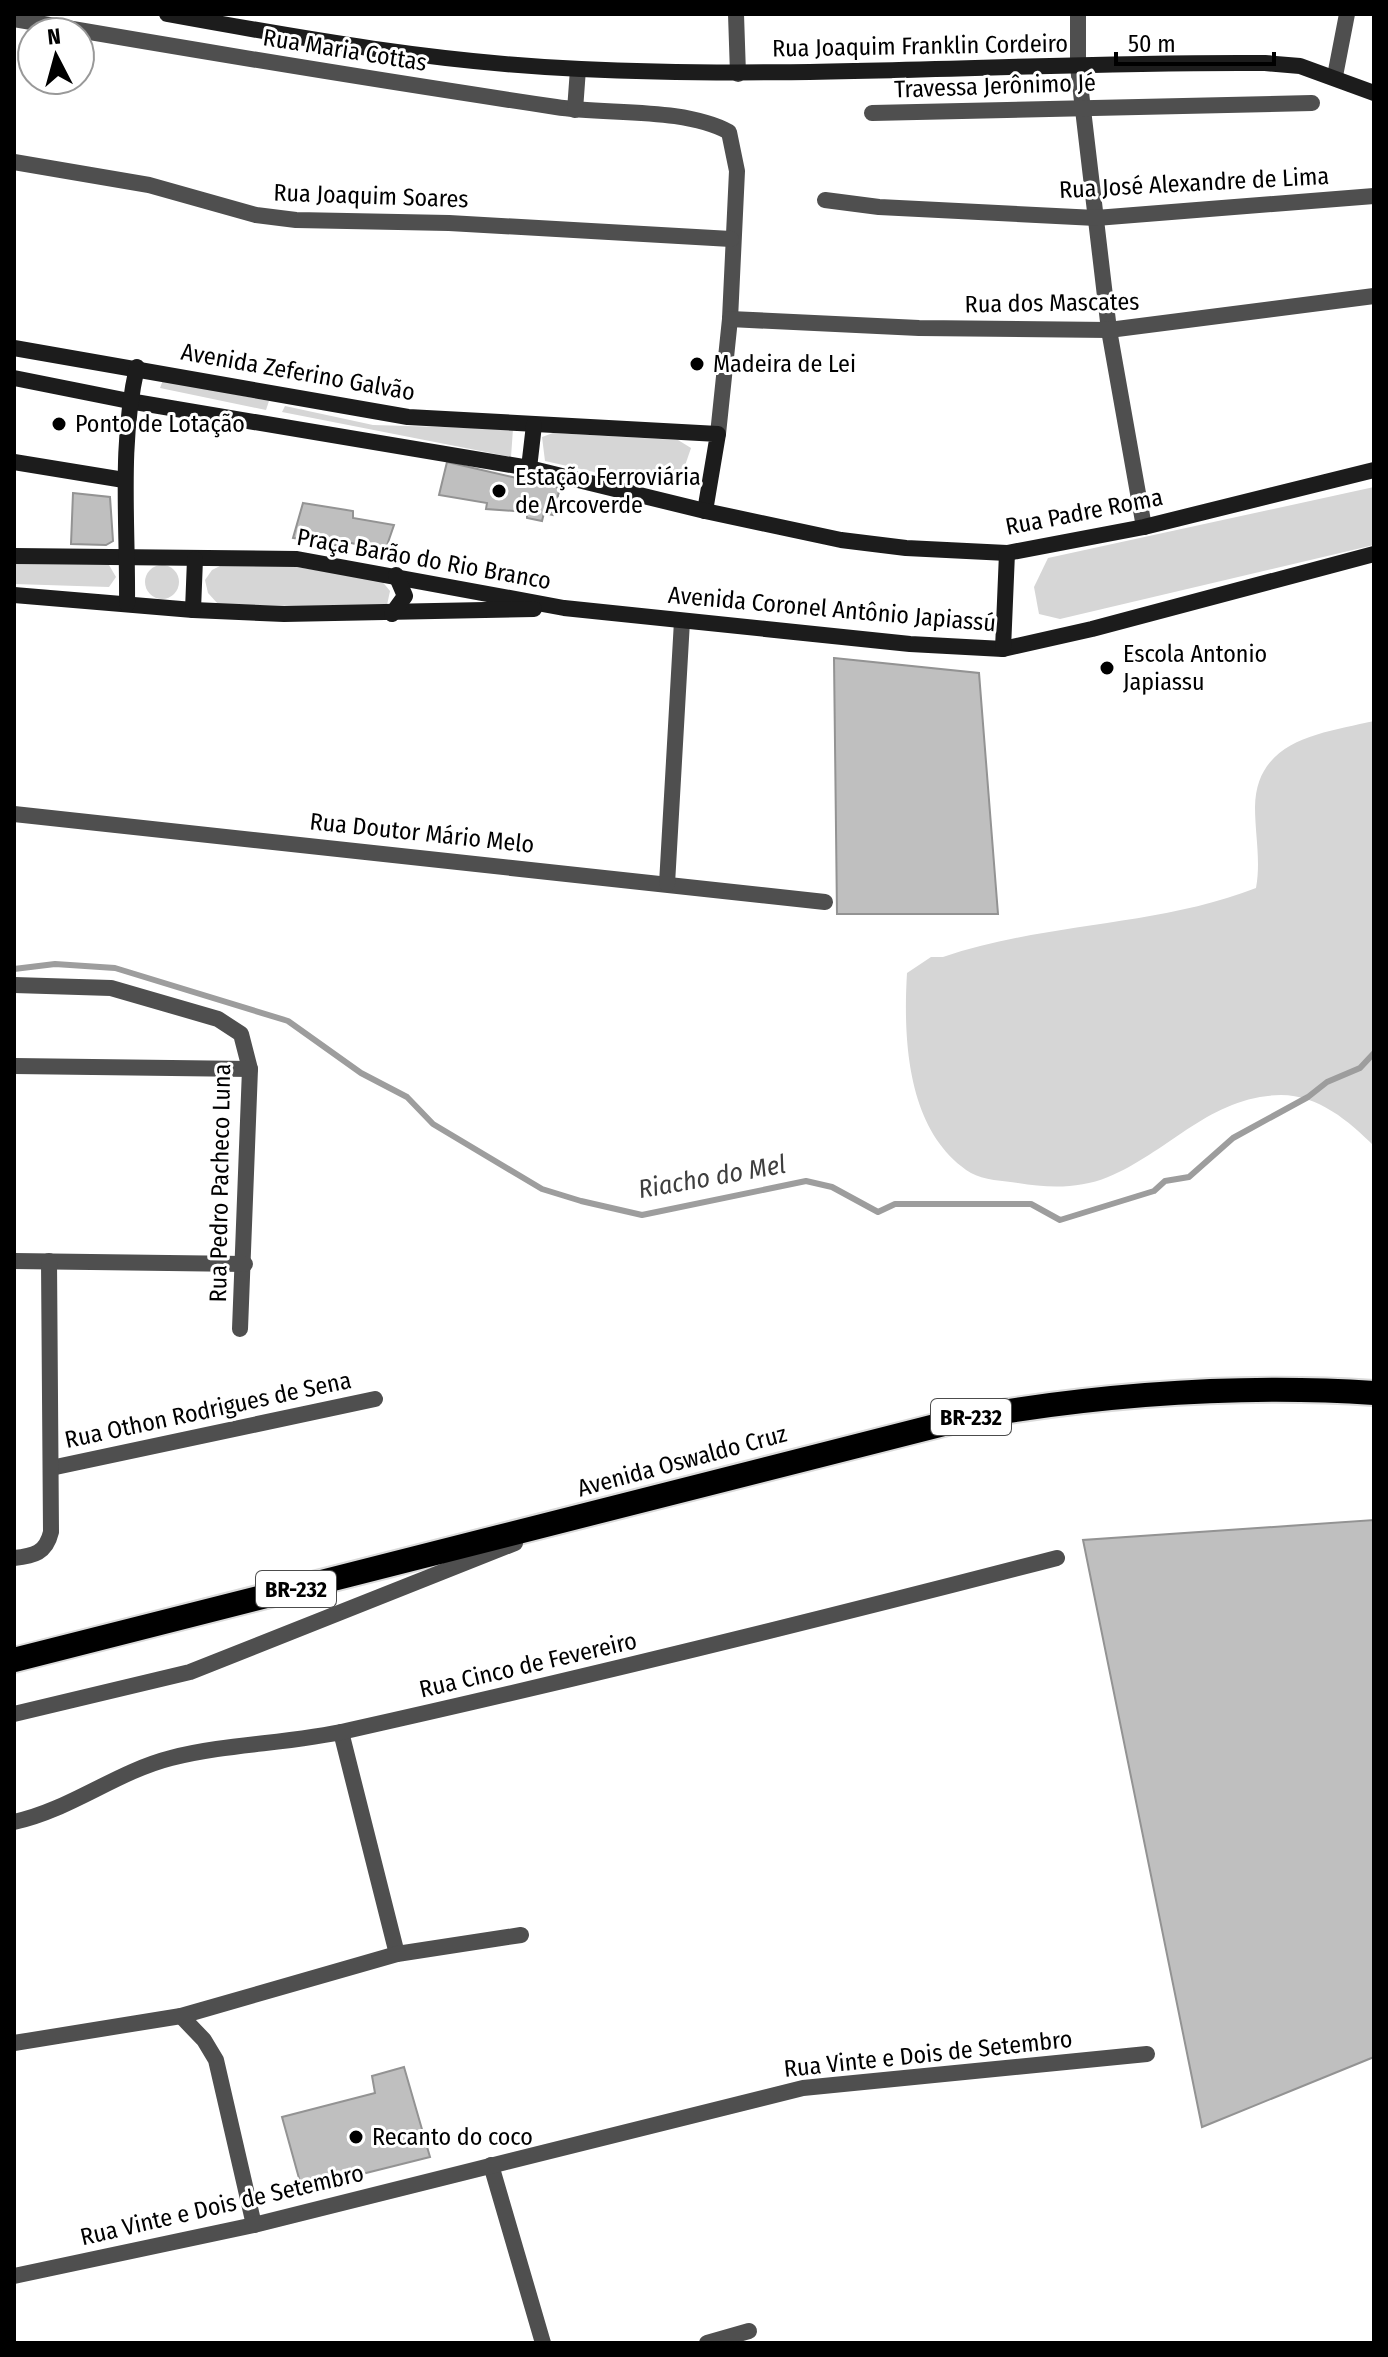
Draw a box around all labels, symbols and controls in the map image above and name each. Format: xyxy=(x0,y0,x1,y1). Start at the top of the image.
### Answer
north arrow xyxy=(16,16,96,96)
scale bar xyxy=(1116,16,1274,66)
text: N xyxy=(46,22,62,51)
street label: Rua Maria Cottas xyxy=(261,23,429,77)
street label: Rua Joaquim Franklin Cordeiro xyxy=(772,29,1068,63)
text: 50 m xyxy=(1128,30,1176,58)
street label: Travessa Jerônimo Jé xyxy=(894,68,1096,104)
street label: Rua José Alexandre de Lima xyxy=(1058,162,1330,204)
street label: Rua Joaquim Soares xyxy=(273,179,469,213)
street label: Rua dos Mascates xyxy=(964,287,1140,319)
street label: Avenida Zeferino Galvão xyxy=(179,338,417,406)
place label: Madeira de Lei xyxy=(713,350,856,378)
marker: Madeira de Lei xyxy=(688,355,706,373)
place label: Ponto de Lotação xyxy=(75,410,245,438)
marker: Ponto de Lotação xyxy=(50,415,68,433)
place label: Estação Ferroviária de Arcoverde xyxy=(515,463,701,519)
marker: Estação Ferroviária de Arcoverde xyxy=(490,482,508,500)
street label: Rua Padre Roma xyxy=(1003,483,1165,541)
street label: Praça Barão do Rio Branco xyxy=(295,523,553,595)
street label: Avenida Coronel Antônio Japiassú xyxy=(667,581,997,637)
place label: Escola Antonio Japiassu xyxy=(1123,640,1267,696)
marker: Escola Antonio Japiassu xyxy=(1098,659,1116,677)
street label: Rua Doutor Mário Melo xyxy=(308,807,536,859)
street label: Rua Pedro Pacheco Luna xyxy=(204,1063,236,1303)
water label: Riacho do Mel xyxy=(636,1149,788,1205)
street label: Rua Othon Rodrigues de Sena xyxy=(62,1366,354,1454)
road number: BR-232 xyxy=(931,1399,1011,1435)
street label: Avenida Oswaldo Cruz xyxy=(574,1420,790,1502)
road number: BR-232 xyxy=(256,1571,336,1607)
street label: Rua Cinco de Fevereiro xyxy=(417,1626,639,1704)
street label: Rua Vinte e Dois de Setembro xyxy=(782,2025,1074,2083)
place label: Recanto do coco xyxy=(372,2123,533,2151)
marker: Recanto do coco xyxy=(347,2128,365,2146)
street label: Rua Vinte e Dois de Setembro xyxy=(78,2159,366,2251)

